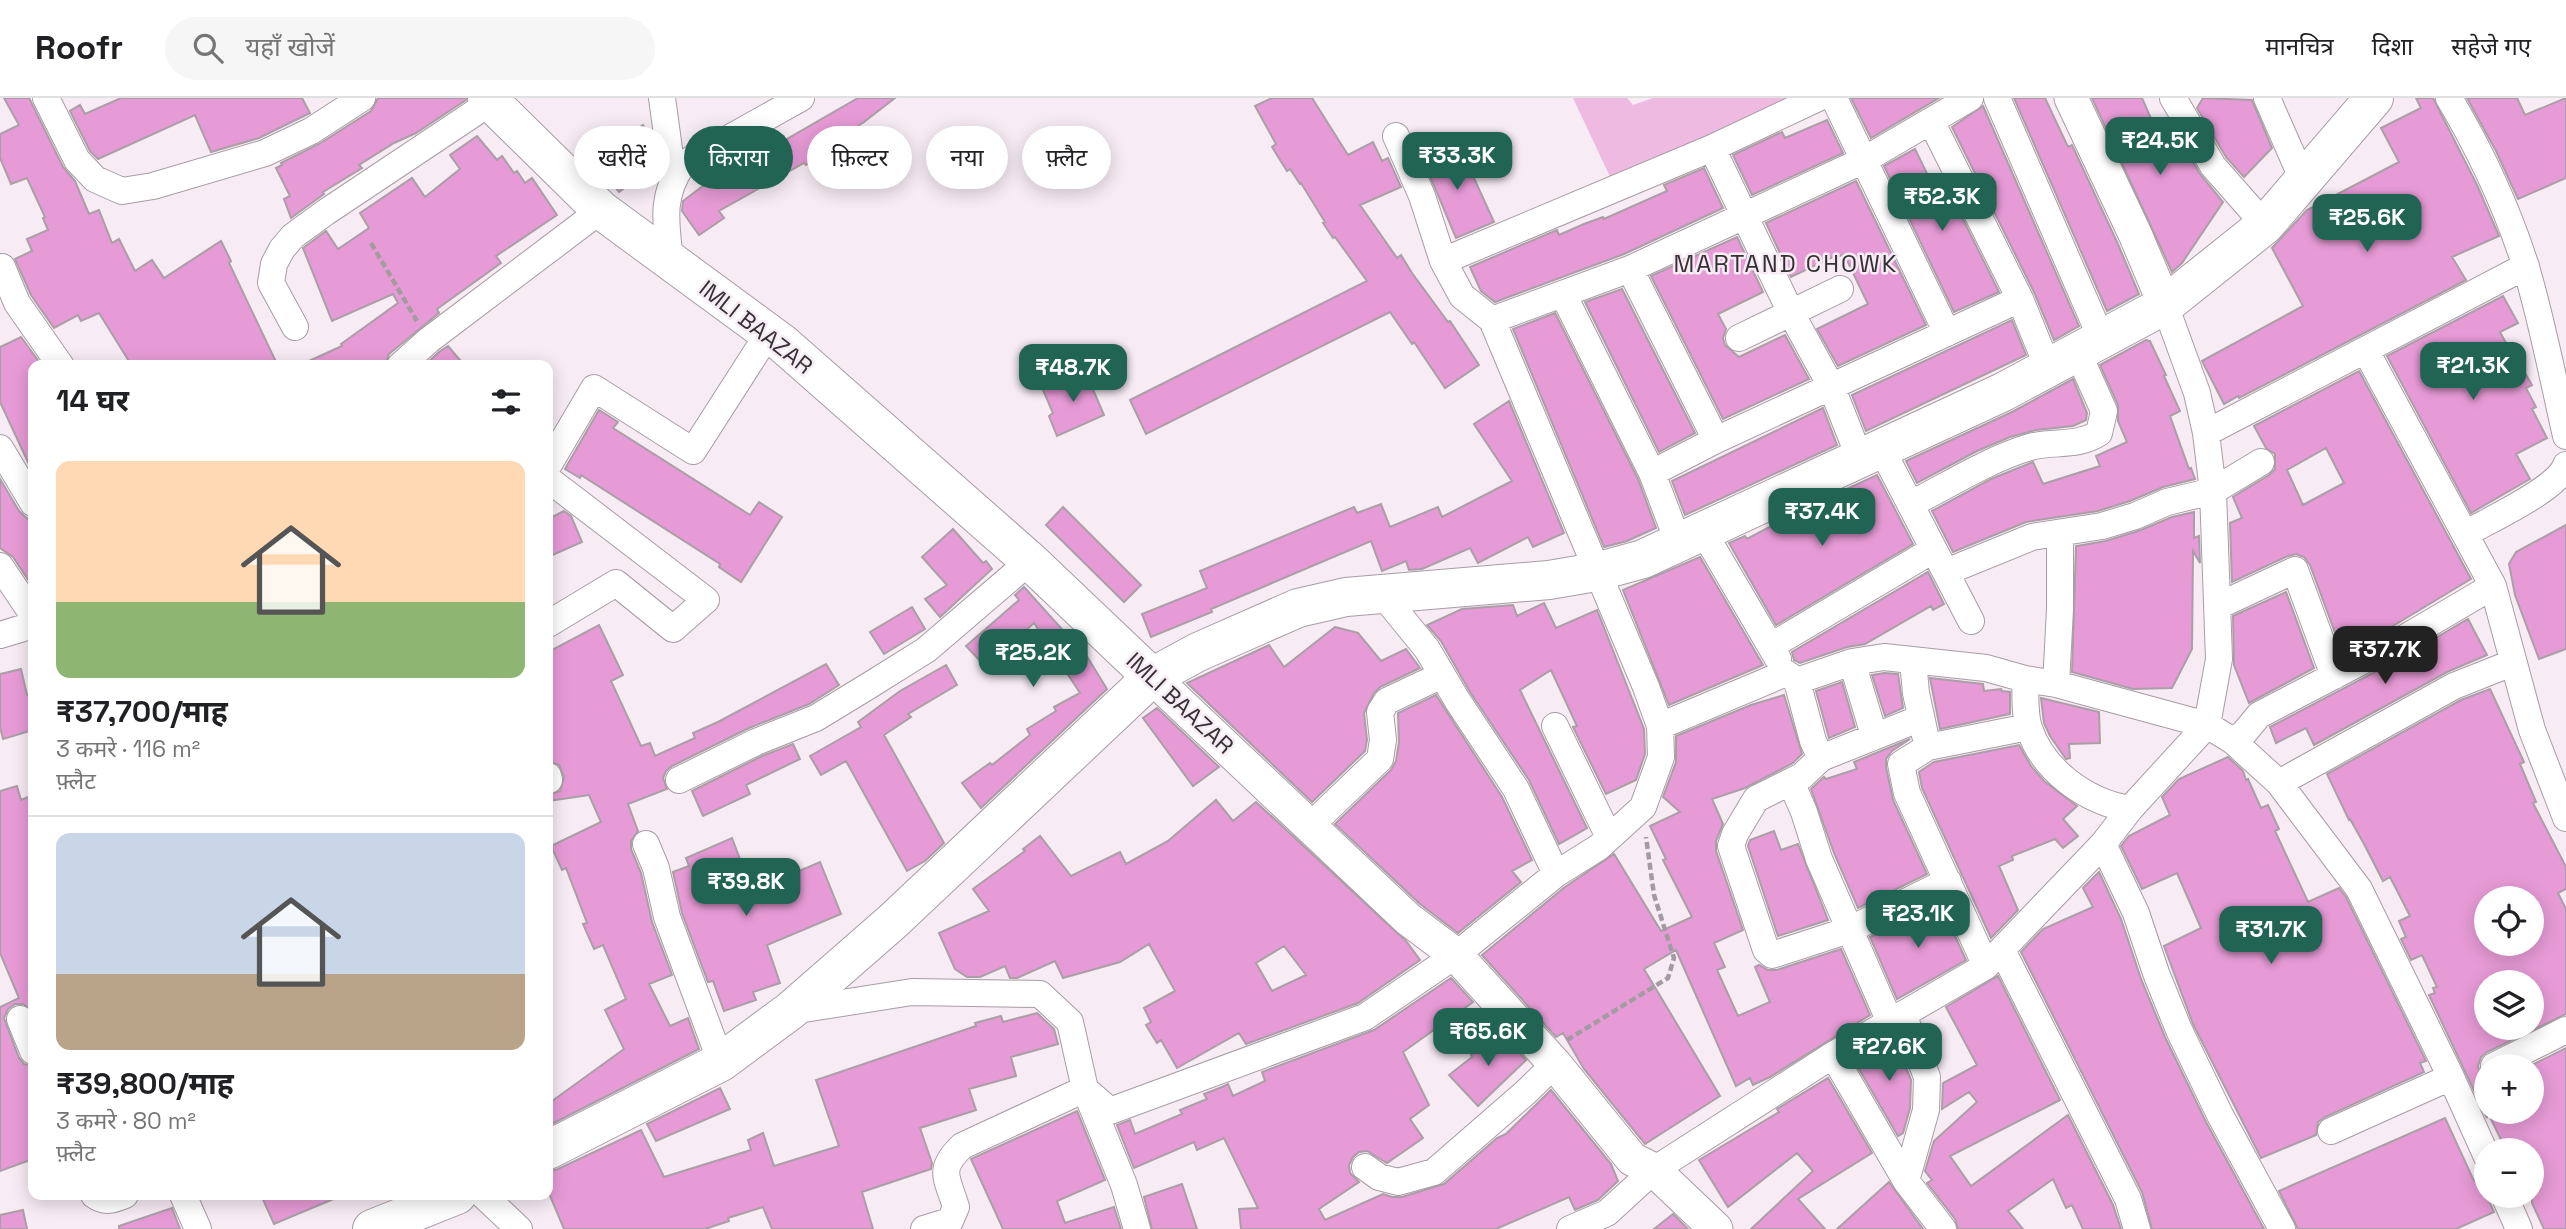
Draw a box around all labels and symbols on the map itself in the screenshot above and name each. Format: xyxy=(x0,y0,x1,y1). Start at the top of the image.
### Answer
pin: ₹24.5K xyxy=(2103,118,2217,177)
pin: ₹33.3K xyxy=(1400,132,1514,192)
pin: ₹52.3K xyxy=(1885,174,1999,233)
pin: ₹25.6K xyxy=(2310,194,2424,254)
district label: MARTAND CHOWK xyxy=(1674,248,1898,279)
street label: IMLI BAAZAR xyxy=(693,273,819,381)
pin: ₹21.3K xyxy=(2416,342,2530,402)
pin: ₹48.7K xyxy=(1016,344,1130,404)
pin: ₹37.4K xyxy=(1765,489,1879,548)
pin: ₹37.7K xyxy=(2328,626,2442,686)
pin: ₹25.2K xyxy=(976,630,1090,689)
street label: IMLI BAAZAR xyxy=(1120,646,1240,760)
pin: ₹39.8K xyxy=(689,858,803,918)
pin: ₹23.1K xyxy=(1861,890,1975,950)
pin: ₹31.7K xyxy=(2214,906,2328,966)
pin: ₹65.6K xyxy=(1431,1009,1545,1068)
pin: ₹27.6K xyxy=(1832,1024,1946,1083)

